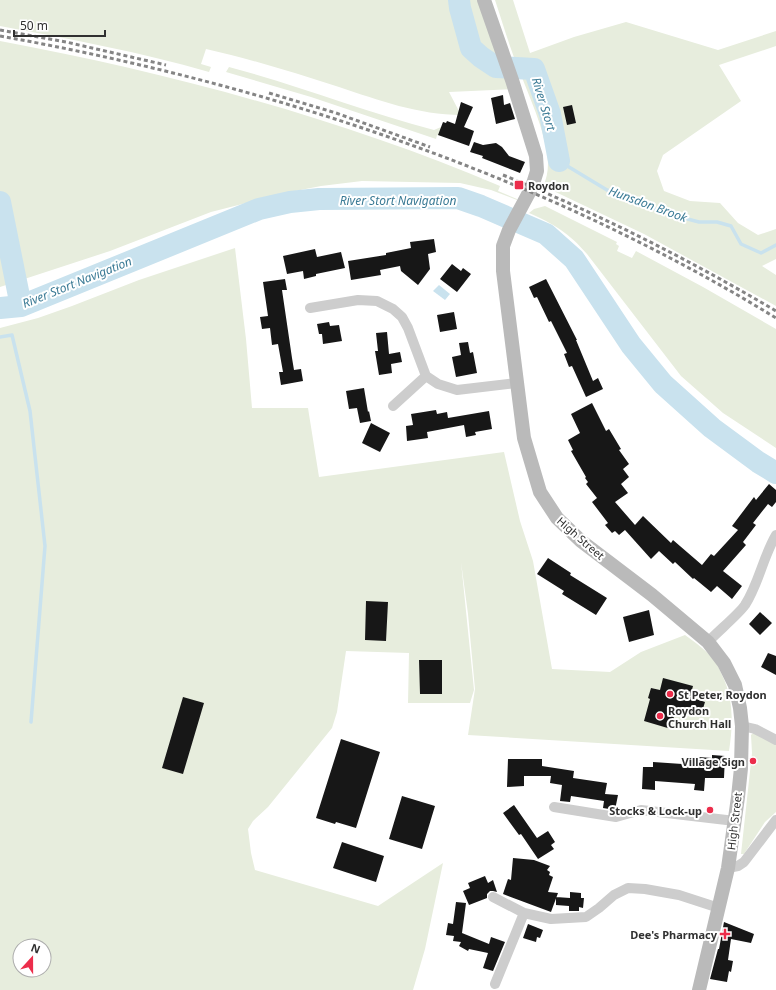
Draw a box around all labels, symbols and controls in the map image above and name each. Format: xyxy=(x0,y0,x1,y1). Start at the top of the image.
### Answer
scale bar xyxy=(14,12,105,38)
text: 50 m xyxy=(20,17,48,34)
water label: River Stort xyxy=(528,75,560,134)
place label: Roydon xyxy=(528,178,569,193)
marker: Roydon xyxy=(513,179,525,191)
water label: Hunsdon Brook xyxy=(606,182,691,226)
water label: River Stort Navigation xyxy=(340,192,456,209)
water label: River Stort Navigation xyxy=(20,252,134,312)
street label: High Street xyxy=(554,513,608,563)
place label: St Peter, Roydon xyxy=(678,687,767,702)
marker: St Peter, Roydon xyxy=(665,689,675,699)
place label: Roydon Church Hall xyxy=(668,703,731,731)
marker: Roydon Church Hall xyxy=(655,711,665,721)
place label: Village Sign xyxy=(682,754,745,769)
marker: Village Sign xyxy=(748,756,758,766)
street label: High Street xyxy=(723,791,745,851)
place label: Stocks & Lock-up xyxy=(609,803,702,818)
marker: Stocks & Lock-up xyxy=(705,805,715,815)
place label: Dee's Pharmacy xyxy=(630,927,718,942)
marker: Dee's Pharmacy xyxy=(720,929,730,939)
north arrow xyxy=(12,938,52,978)
text: N xyxy=(29,940,43,957)

